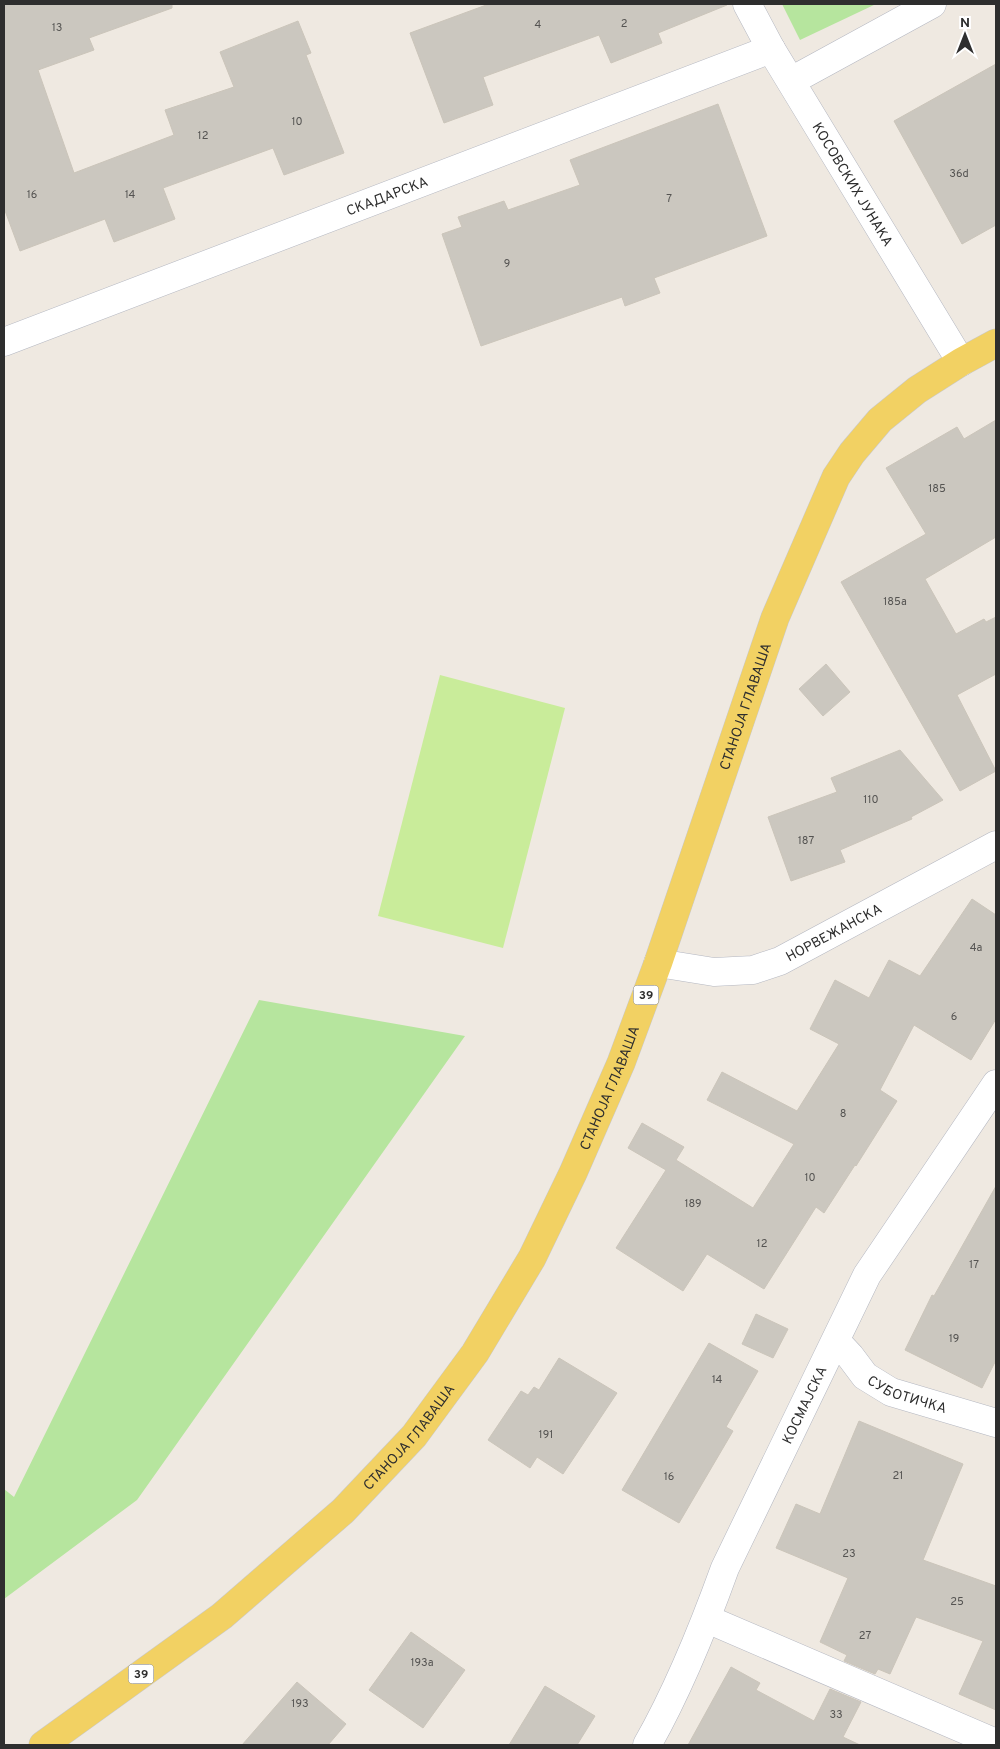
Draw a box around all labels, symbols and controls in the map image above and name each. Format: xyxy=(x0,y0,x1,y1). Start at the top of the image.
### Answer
north arrow xyxy=(940,10,990,60)
text: N xyxy=(960,15,970,32)
house number: 2 xyxy=(621,17,627,31)
house number: 4 xyxy=(535,18,542,32)
house number: 13 xyxy=(52,21,62,35)
house number: 10 xyxy=(291,115,303,129)
street label: КОСОВСКИХ ЈУНАКА xyxy=(808,120,896,250)
house number: 12 xyxy=(198,129,208,143)
house number: 36d xyxy=(949,167,969,181)
street label: СКАДАРСКА xyxy=(344,174,431,220)
house number: 16 xyxy=(27,188,37,202)
house number: 14 xyxy=(125,188,136,202)
house number: 7 xyxy=(666,192,672,206)
house number: 9 xyxy=(504,257,510,271)
house number: 185 xyxy=(928,482,946,496)
house number: 185a xyxy=(883,595,907,609)
street label: СТАНОЈА ГЛАВАША xyxy=(717,641,776,773)
house number: 110 xyxy=(863,793,879,807)
house number: 187 xyxy=(798,834,814,848)
street label: НОРВЕЖАНСКА xyxy=(783,901,885,966)
house number: 4a xyxy=(970,941,983,955)
road number: 39 xyxy=(634,986,658,1004)
house number: 6 xyxy=(951,1010,957,1024)
street label: СТАНОЈА ГЛАВАША xyxy=(577,1024,644,1153)
house number: 8 xyxy=(840,1107,846,1121)
house number: 10 xyxy=(804,1171,816,1185)
house number: 189 xyxy=(684,1197,702,1211)
house number: 12 xyxy=(757,1237,767,1251)
house number: 17 xyxy=(969,1258,979,1272)
house number: 19 xyxy=(949,1332,959,1346)
street label: КОСМАЈСКА xyxy=(779,1364,831,1447)
street label: СУБОТИЧКА xyxy=(864,1372,948,1418)
house number: 14 xyxy=(712,1373,723,1387)
street label: СТАНОЈА ГЛАВАША xyxy=(360,1381,459,1494)
house number: 191 xyxy=(539,1428,553,1442)
house number: 21 xyxy=(893,1469,903,1483)
house number: 16 xyxy=(664,1470,674,1484)
house number: 23 xyxy=(842,1547,856,1561)
house number: 25 xyxy=(950,1595,964,1609)
house number: 27 xyxy=(859,1629,871,1643)
house number: 193a xyxy=(410,1656,434,1670)
road number: 39 xyxy=(128,1665,154,1684)
house number: 193 xyxy=(291,1697,309,1711)
house number: 33 xyxy=(829,1708,843,1722)

